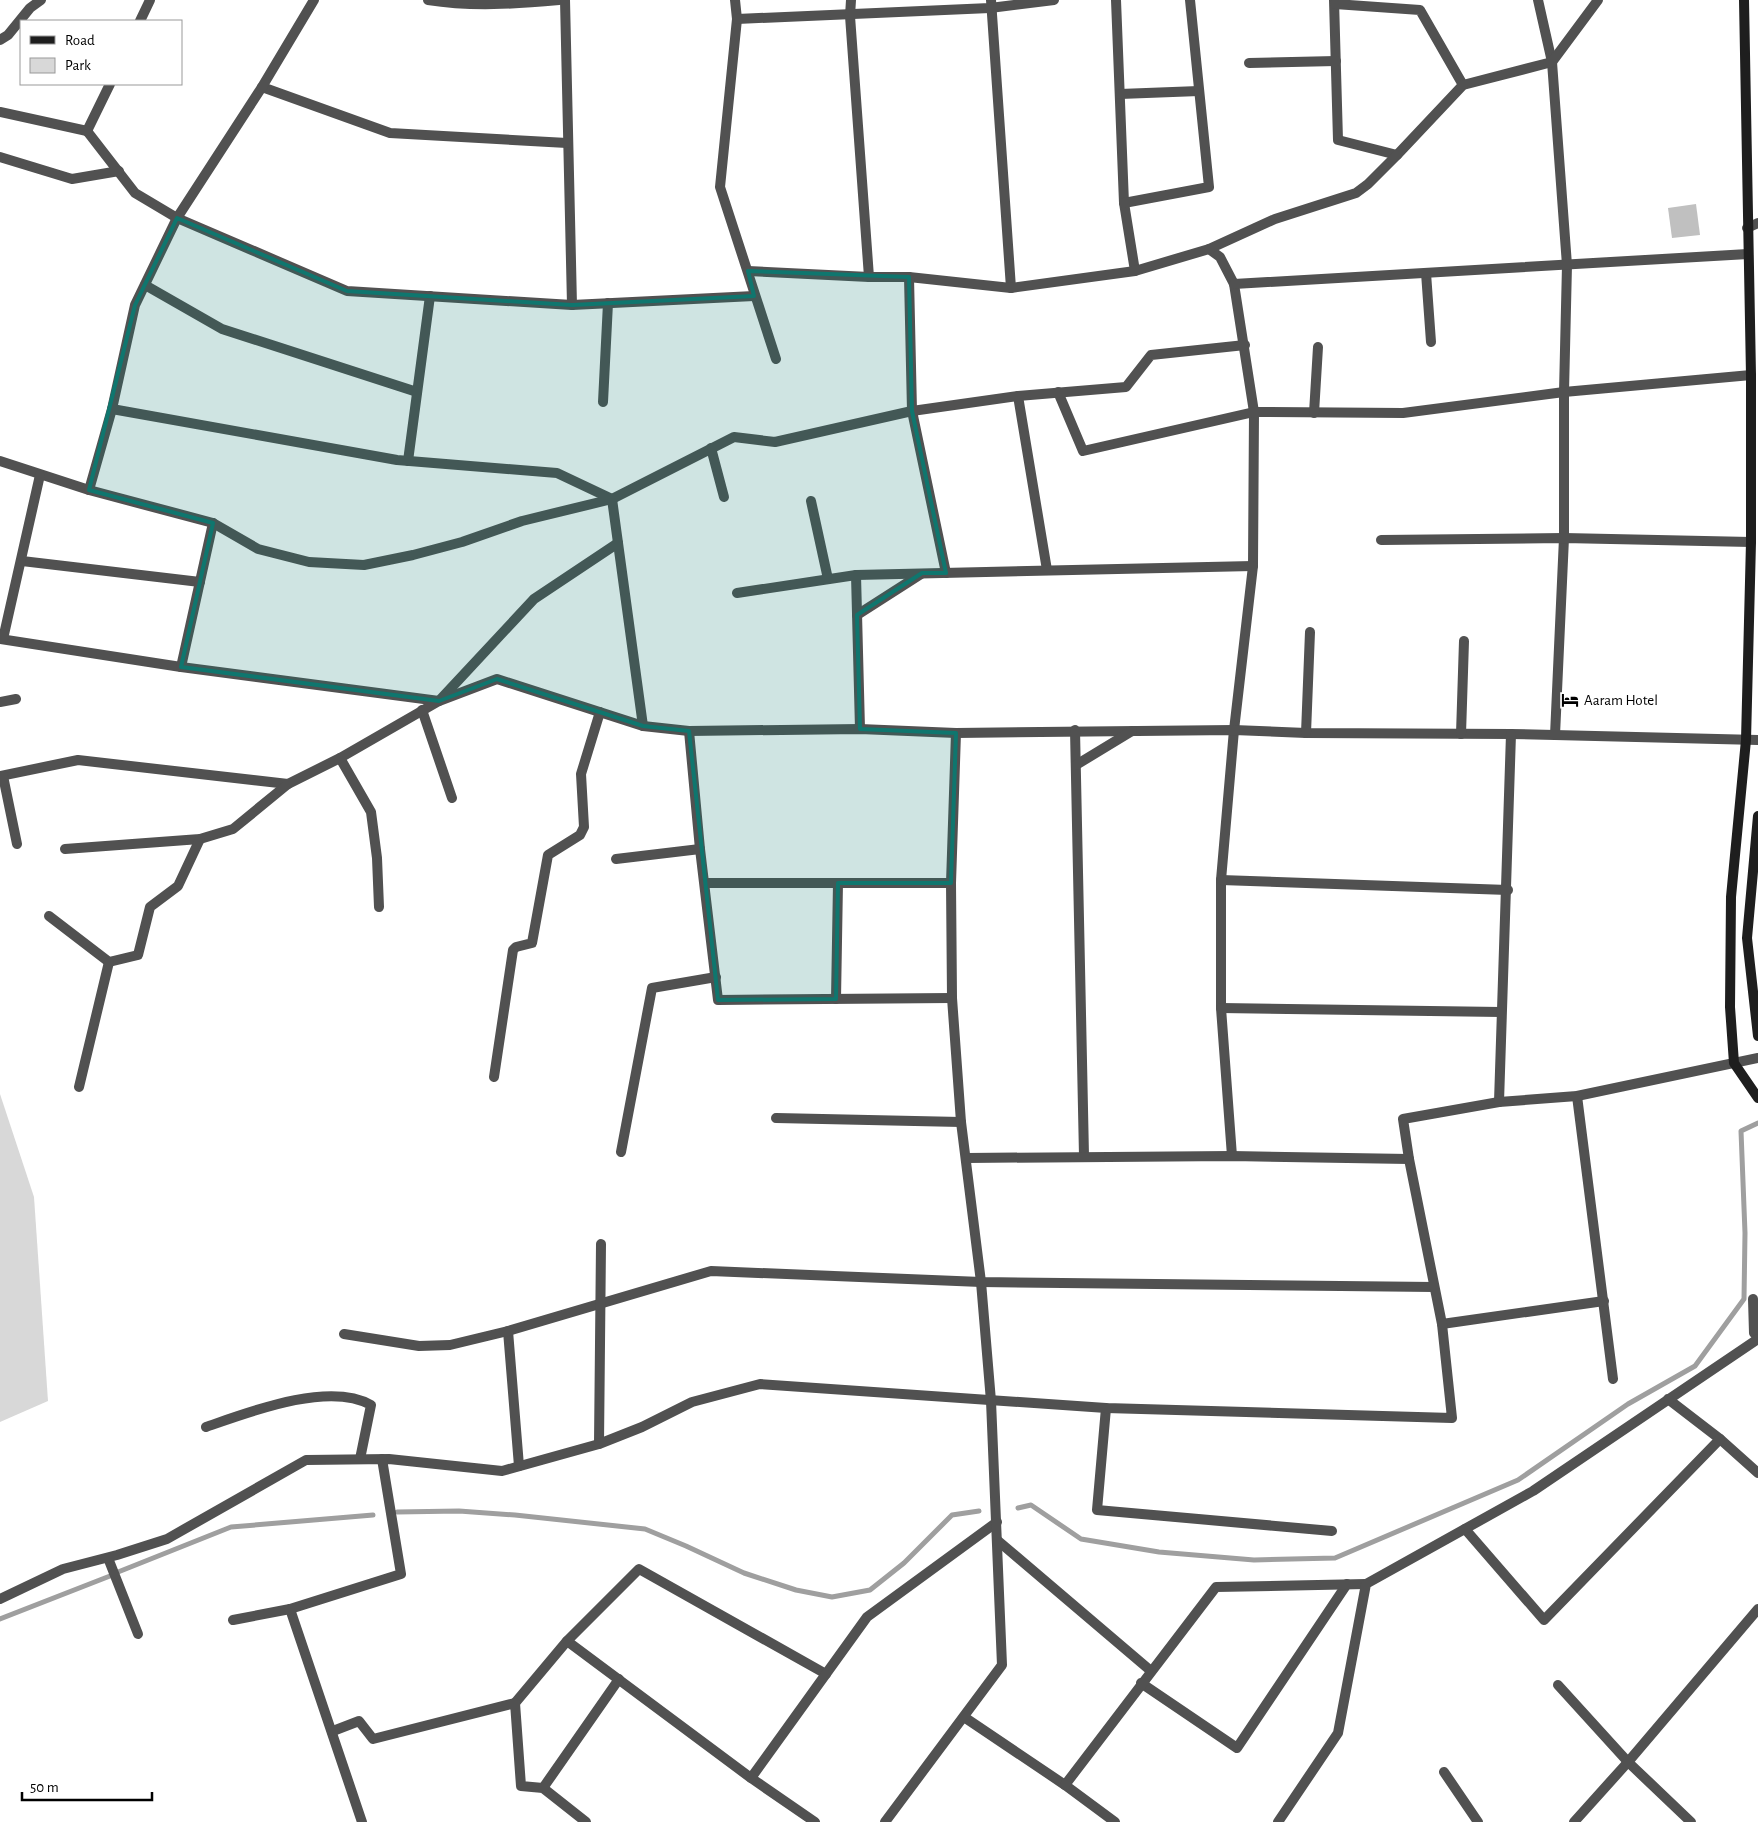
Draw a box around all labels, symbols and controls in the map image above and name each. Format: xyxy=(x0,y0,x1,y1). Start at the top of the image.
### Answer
legend xyxy=(20,20,182,85)
text: Road xyxy=(65,33,95,48)
text: Park xyxy=(65,58,91,73)
hotel icon: Aaram Hotel xyxy=(1560,690,1580,710)
place label: Aaram Hotel xyxy=(1584,693,1658,708)
scale bar xyxy=(22,1770,152,1802)
text: 50 m xyxy=(30,1780,59,1795)

